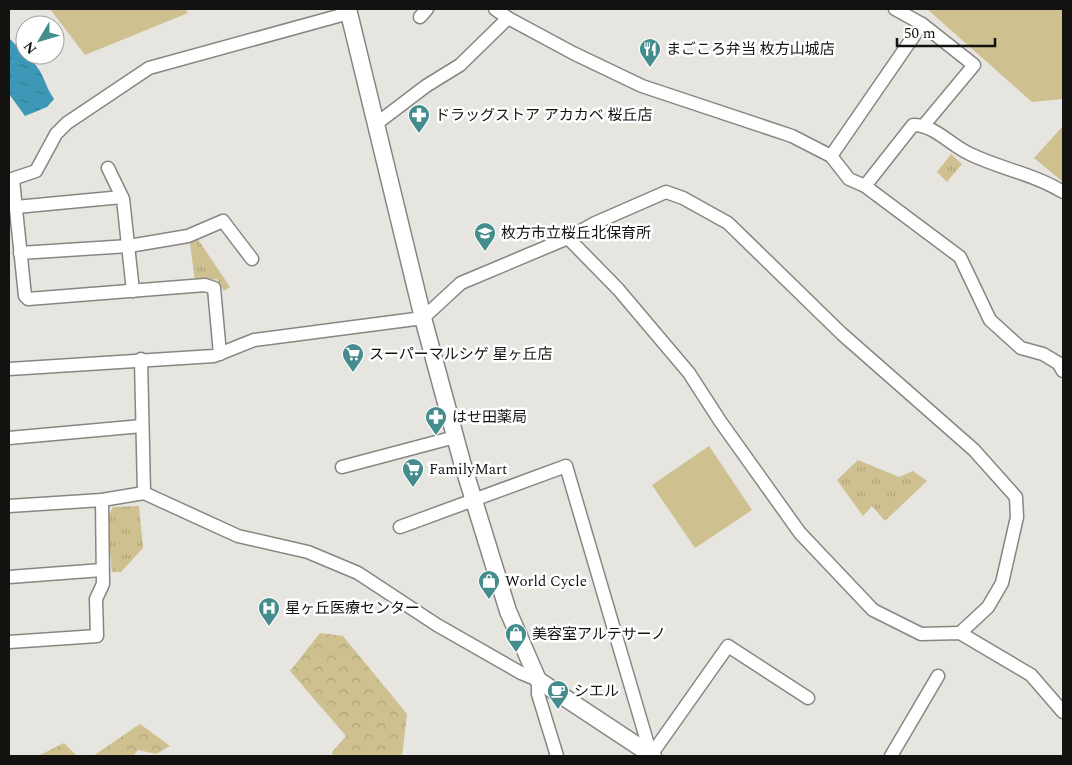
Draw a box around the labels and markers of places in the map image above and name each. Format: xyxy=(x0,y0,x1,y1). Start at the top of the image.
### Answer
restaurant icon: まごころ弁当 枚方山城店 xyxy=(638,37,662,68)
place label: まごころ弁当 枚方山城店 xyxy=(666,38,835,61)
pharmacy icon: ドラッグストア アカカベ 桜丘店 xyxy=(407,103,431,134)
place label: ドラッグストア アカカベ 桜丘店 xyxy=(435,104,653,127)
school or university icon: 枚方市立桜丘北保育所 xyxy=(473,221,497,252)
place label: 枚方市立桜丘北保育所 xyxy=(501,222,651,245)
supermarket icon: スーパーマルシゲ 星ヶ丘店 xyxy=(341,342,365,373)
place label: スーパーマルシゲ 星ヶ丘店 xyxy=(369,343,553,366)
pharmacy icon: はせ田薬局 xyxy=(424,405,448,436)
place label: はせ田薬局 xyxy=(452,406,527,429)
supermarket icon: FamilyMart xyxy=(401,457,425,488)
place label: FamilyMart xyxy=(429,458,507,481)
shop icon: World Cycle xyxy=(477,569,501,600)
place label: World Cycle xyxy=(505,570,587,593)
hospital icon: 星ヶ丘医療センター xyxy=(257,596,281,627)
place label: 星ヶ丘医療センター xyxy=(285,597,420,620)
shop icon: 美容室アルテサーノ xyxy=(504,622,528,653)
place label: 美容室アルテサーノ xyxy=(532,623,666,646)
cafe icon: シエル xyxy=(546,679,570,710)
place label: シエル xyxy=(574,680,619,703)

